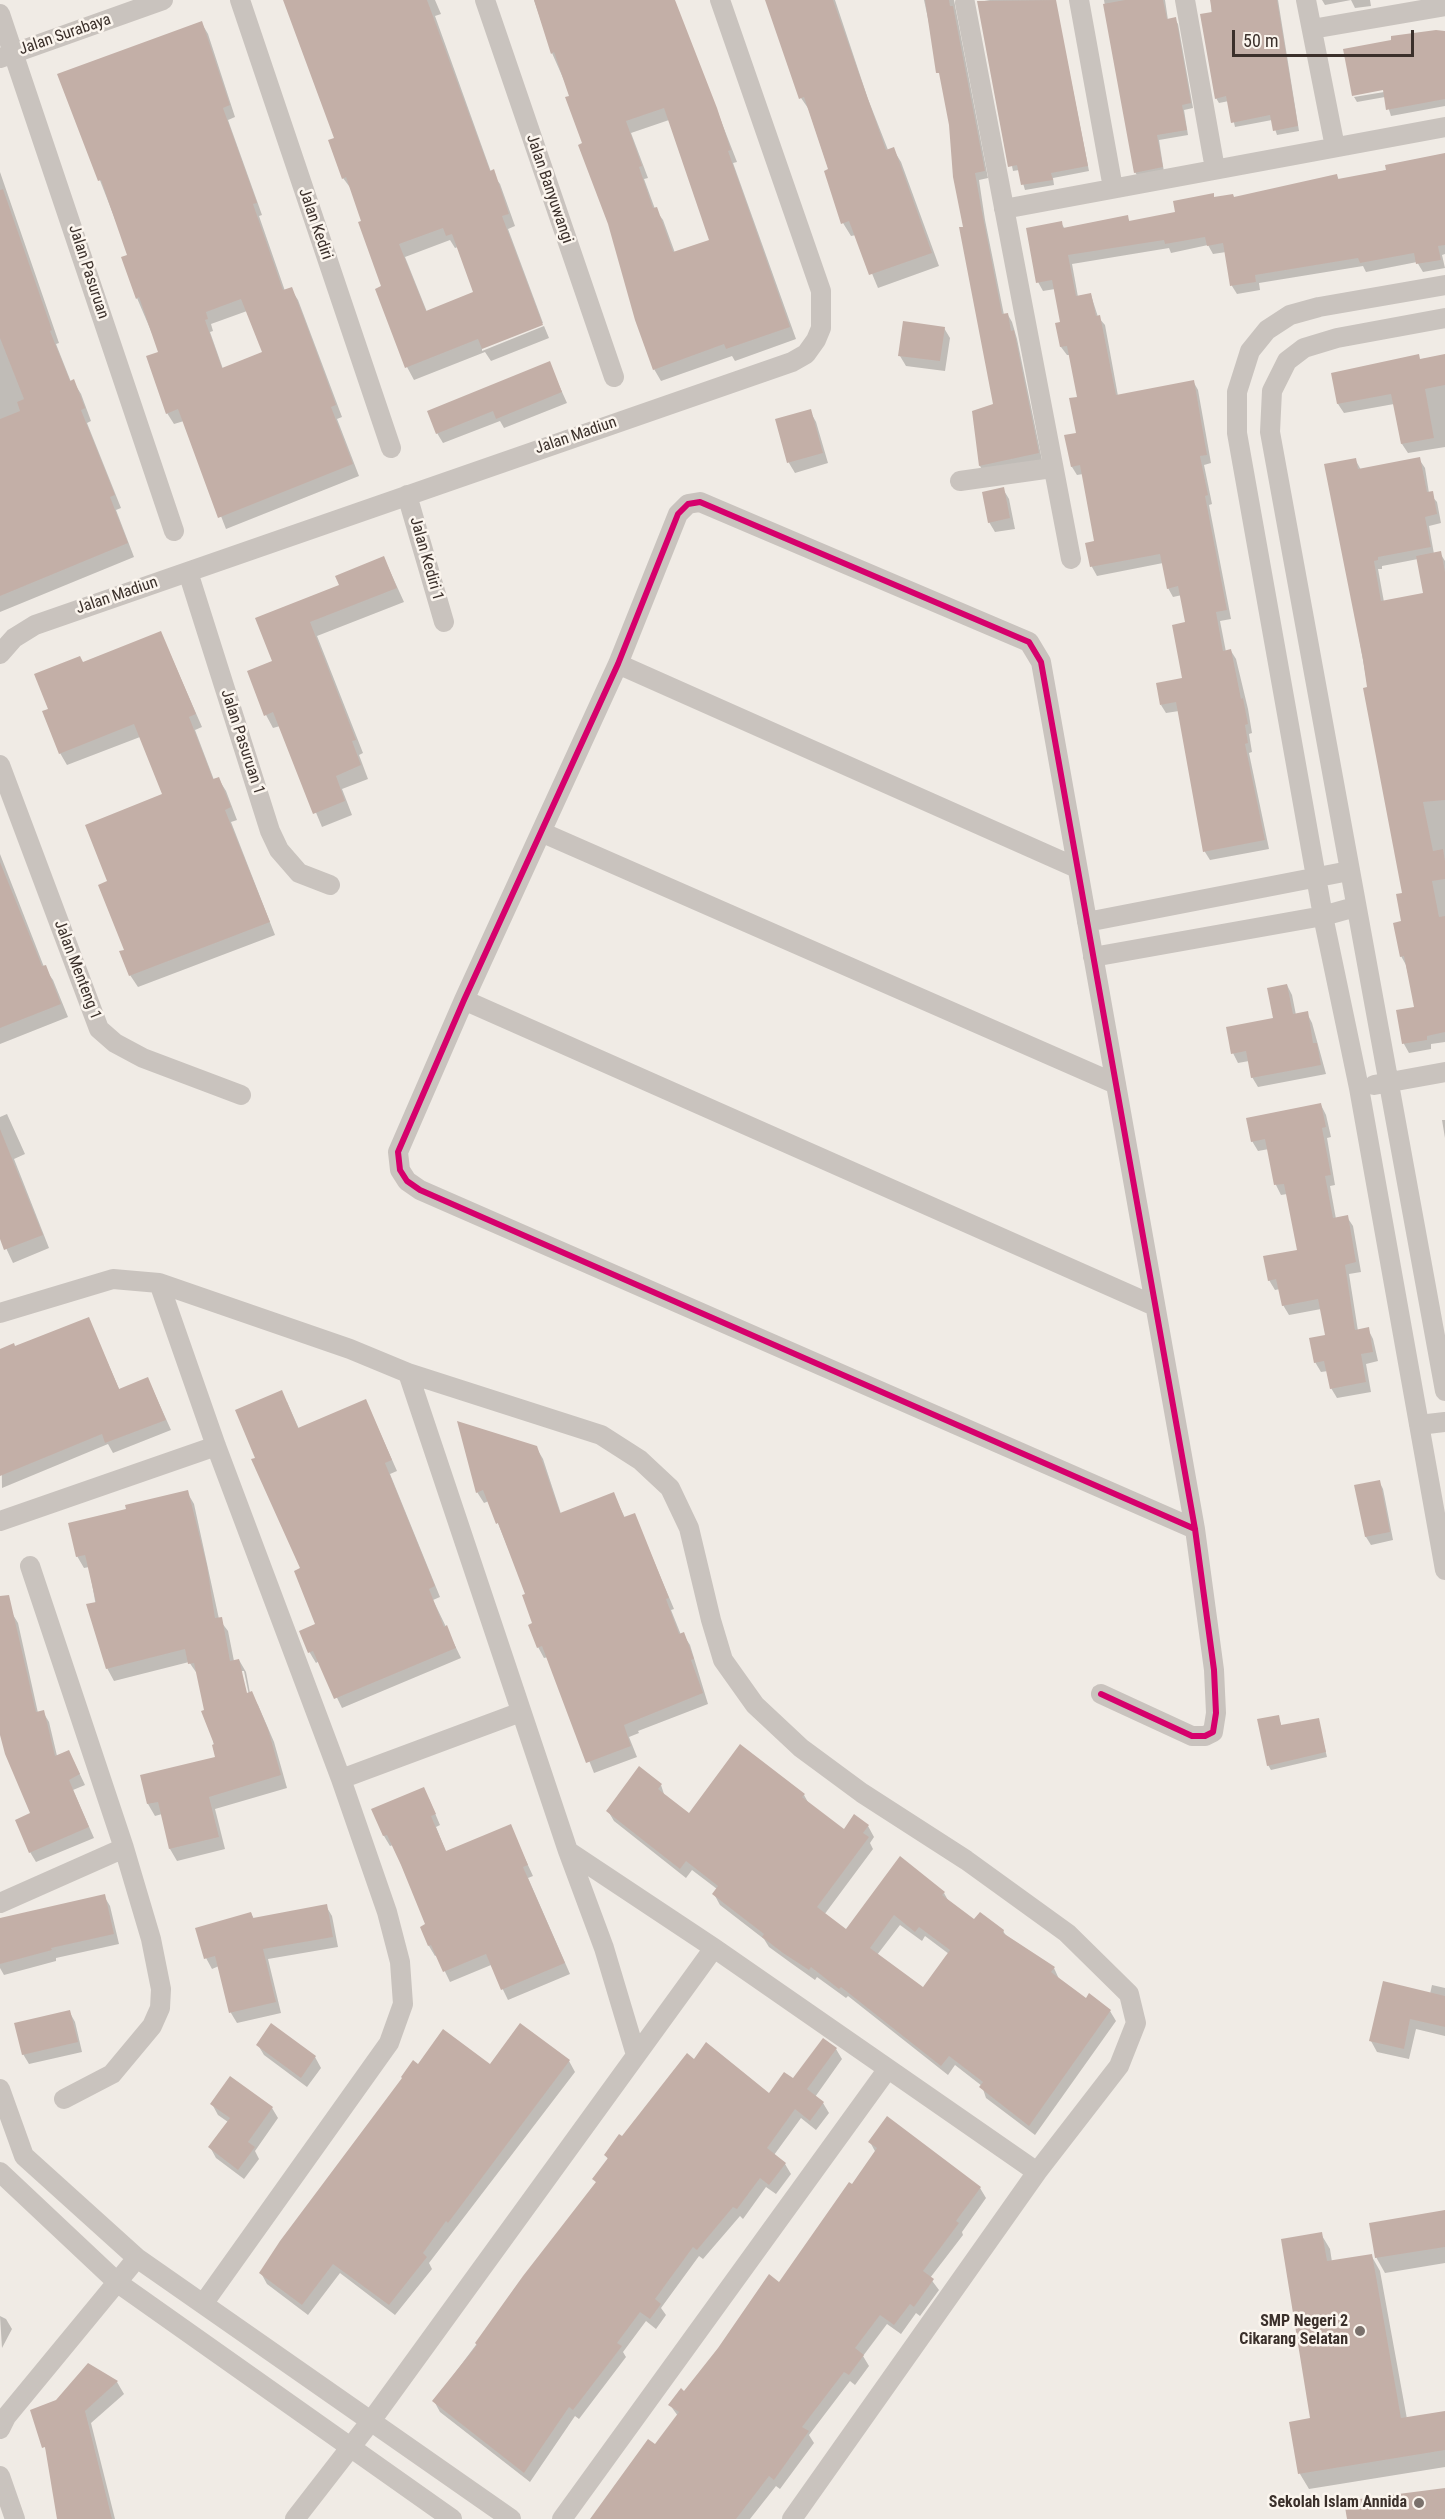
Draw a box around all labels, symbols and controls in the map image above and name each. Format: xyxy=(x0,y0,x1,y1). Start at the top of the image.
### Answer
street label: Jalan Surabaya xyxy=(16,10,114,60)
scale bar xyxy=(1235,18,1416,56)
text: 50 m xyxy=(1243,30,1278,51)
street label: Jalan Banyuwangi xyxy=(521,132,577,246)
street label: Jalan Kediri xyxy=(294,186,336,262)
street label: Jalan Pasuruan xyxy=(64,223,112,321)
street label: Jalan Madiun xyxy=(533,413,619,459)
street label: Jalan Kediri 1 xyxy=(405,515,447,603)
street label: Jalan Madiun xyxy=(74,573,160,619)
street label: Jalan Pasuruan 1 xyxy=(216,687,268,797)
street label: Jalan Menteng 1 xyxy=(49,918,105,1022)
place label: SMP Negeri 2 Cikarang Selatan xyxy=(1239,2312,1348,2350)
marker: SMP Negeri 2 Cikarang Selatan xyxy=(1353,2324,1367,2338)
place label: Sekolah Islam Annida xyxy=(1269,2493,1407,2513)
marker: Sekolah Islam Annida xyxy=(1412,2496,1426,2510)

